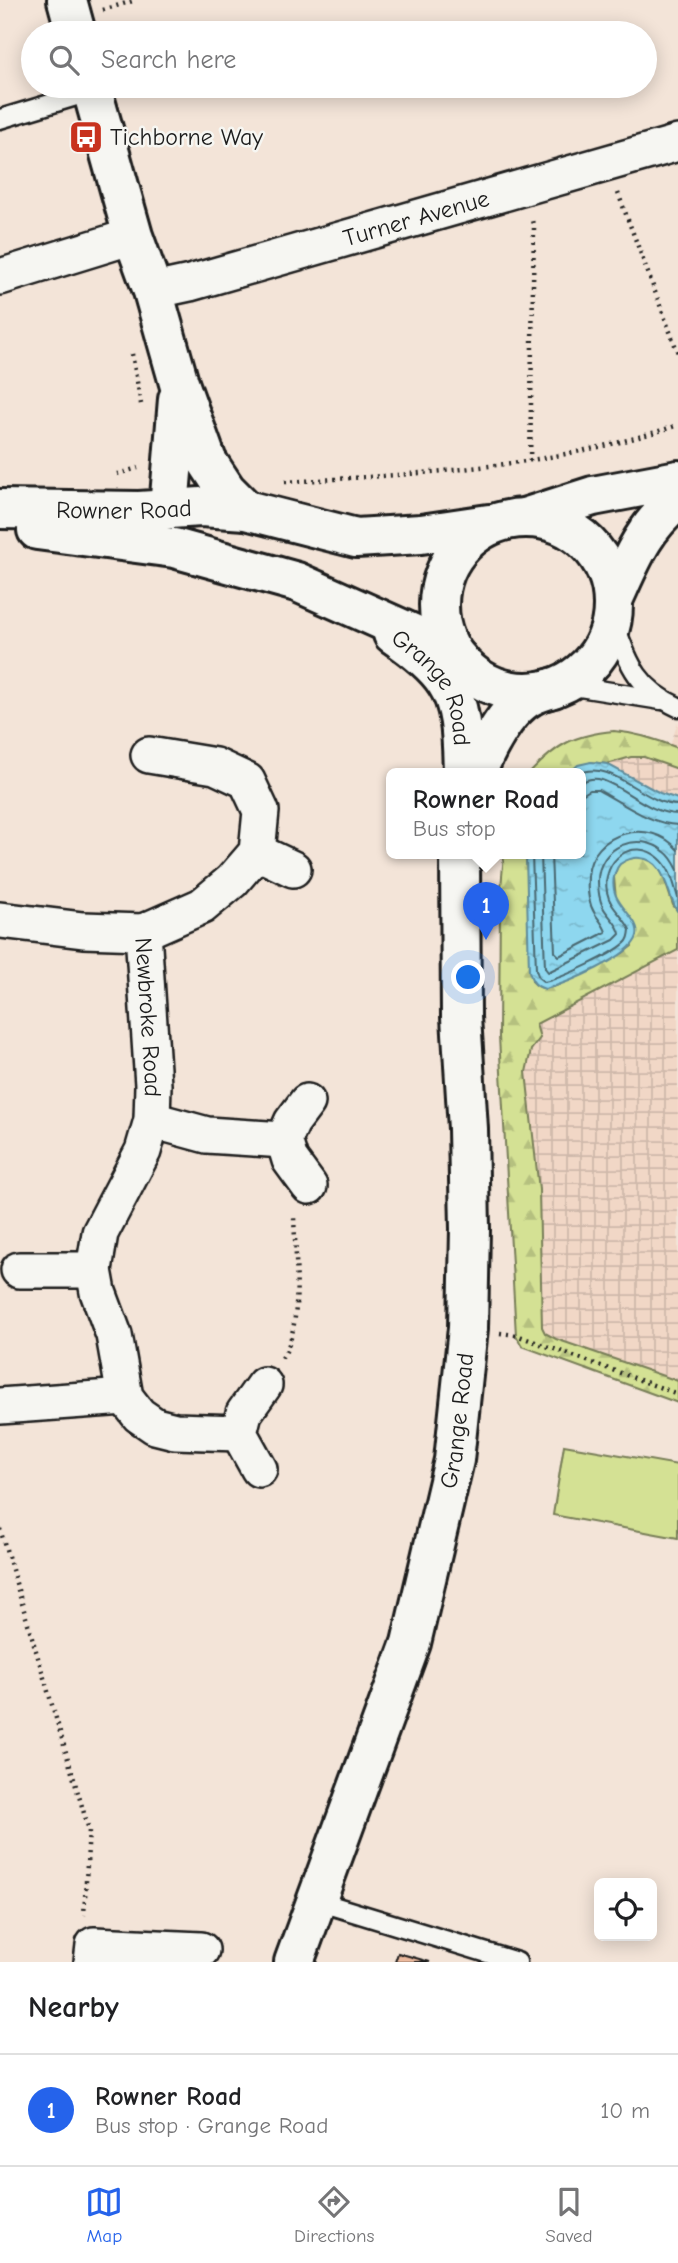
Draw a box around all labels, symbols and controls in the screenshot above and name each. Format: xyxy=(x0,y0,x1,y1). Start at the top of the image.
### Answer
search box xyxy=(21,21,657,98)
icon: search xyxy=(45,41,83,79)
text: Search here xyxy=(101,45,236,75)
bus stop icon: Tichborne Way xyxy=(67,118,105,156)
place label: Tichborne Way xyxy=(110,123,263,151)
street label: Turner Avenue xyxy=(340,184,492,252)
street label: Rowner Road xyxy=(56,494,193,525)
street label: Grange Road xyxy=(386,623,476,747)
popup xyxy=(386,768,586,859)
text: Rowner Road xyxy=(413,785,559,815)
text: Bus stop xyxy=(413,815,496,842)
pin: 1 xyxy=(463,882,509,940)
street label: Newbroke Road xyxy=(129,936,167,1097)
your location xyxy=(451,960,485,994)
street label: Grange Road xyxy=(434,1352,479,1491)
map controls xyxy=(594,1878,657,1941)
button: locate xyxy=(594,1878,657,1941)
text: Nearby xyxy=(28,1990,119,2025)
text: Rowner Road xyxy=(95,2082,242,2112)
text: 1 xyxy=(46,2097,56,2124)
text: 10 m xyxy=(600,2097,650,2124)
text: Bus stop · Grange Road xyxy=(95,2112,328,2139)
tab: Map xyxy=(85,2183,123,2247)
tab: Directions xyxy=(294,2183,374,2247)
tab: Saved xyxy=(545,2183,593,2247)

